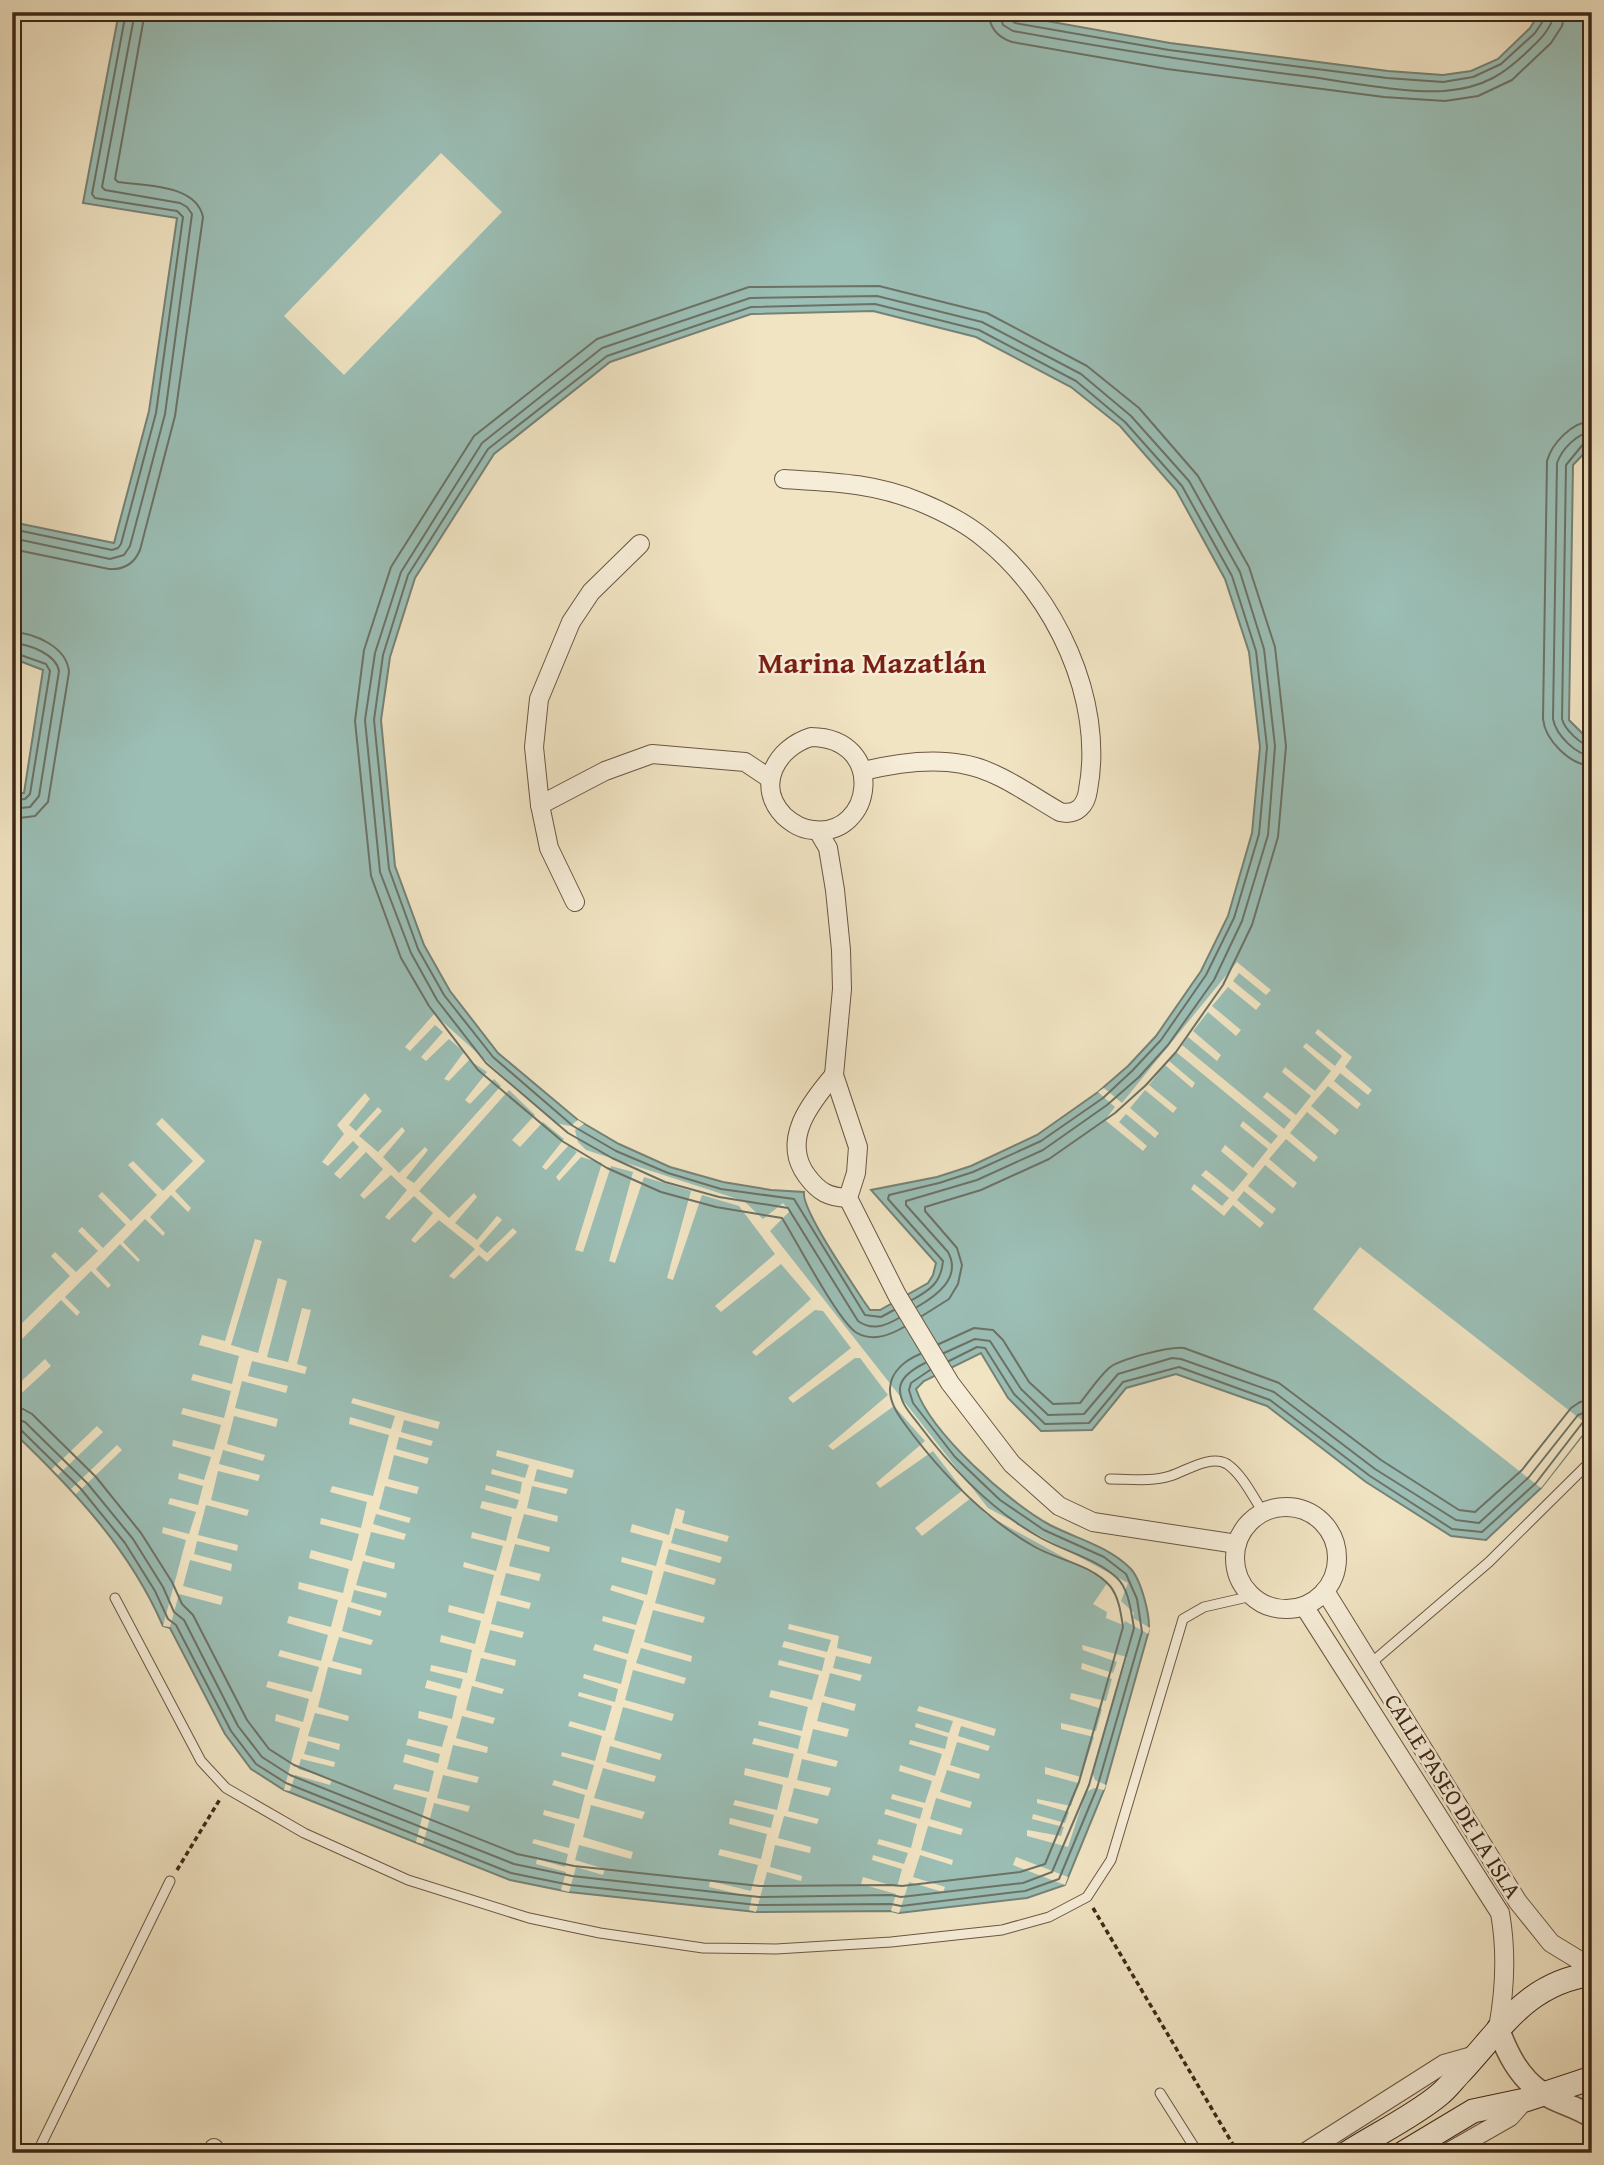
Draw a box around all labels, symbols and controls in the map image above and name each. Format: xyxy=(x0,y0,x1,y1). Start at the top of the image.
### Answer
district label: Marina Mazatlán xyxy=(758,640,987,684)
street label: CALLE PASEO DE LA ISLA xyxy=(1377,1687,1530,1905)

